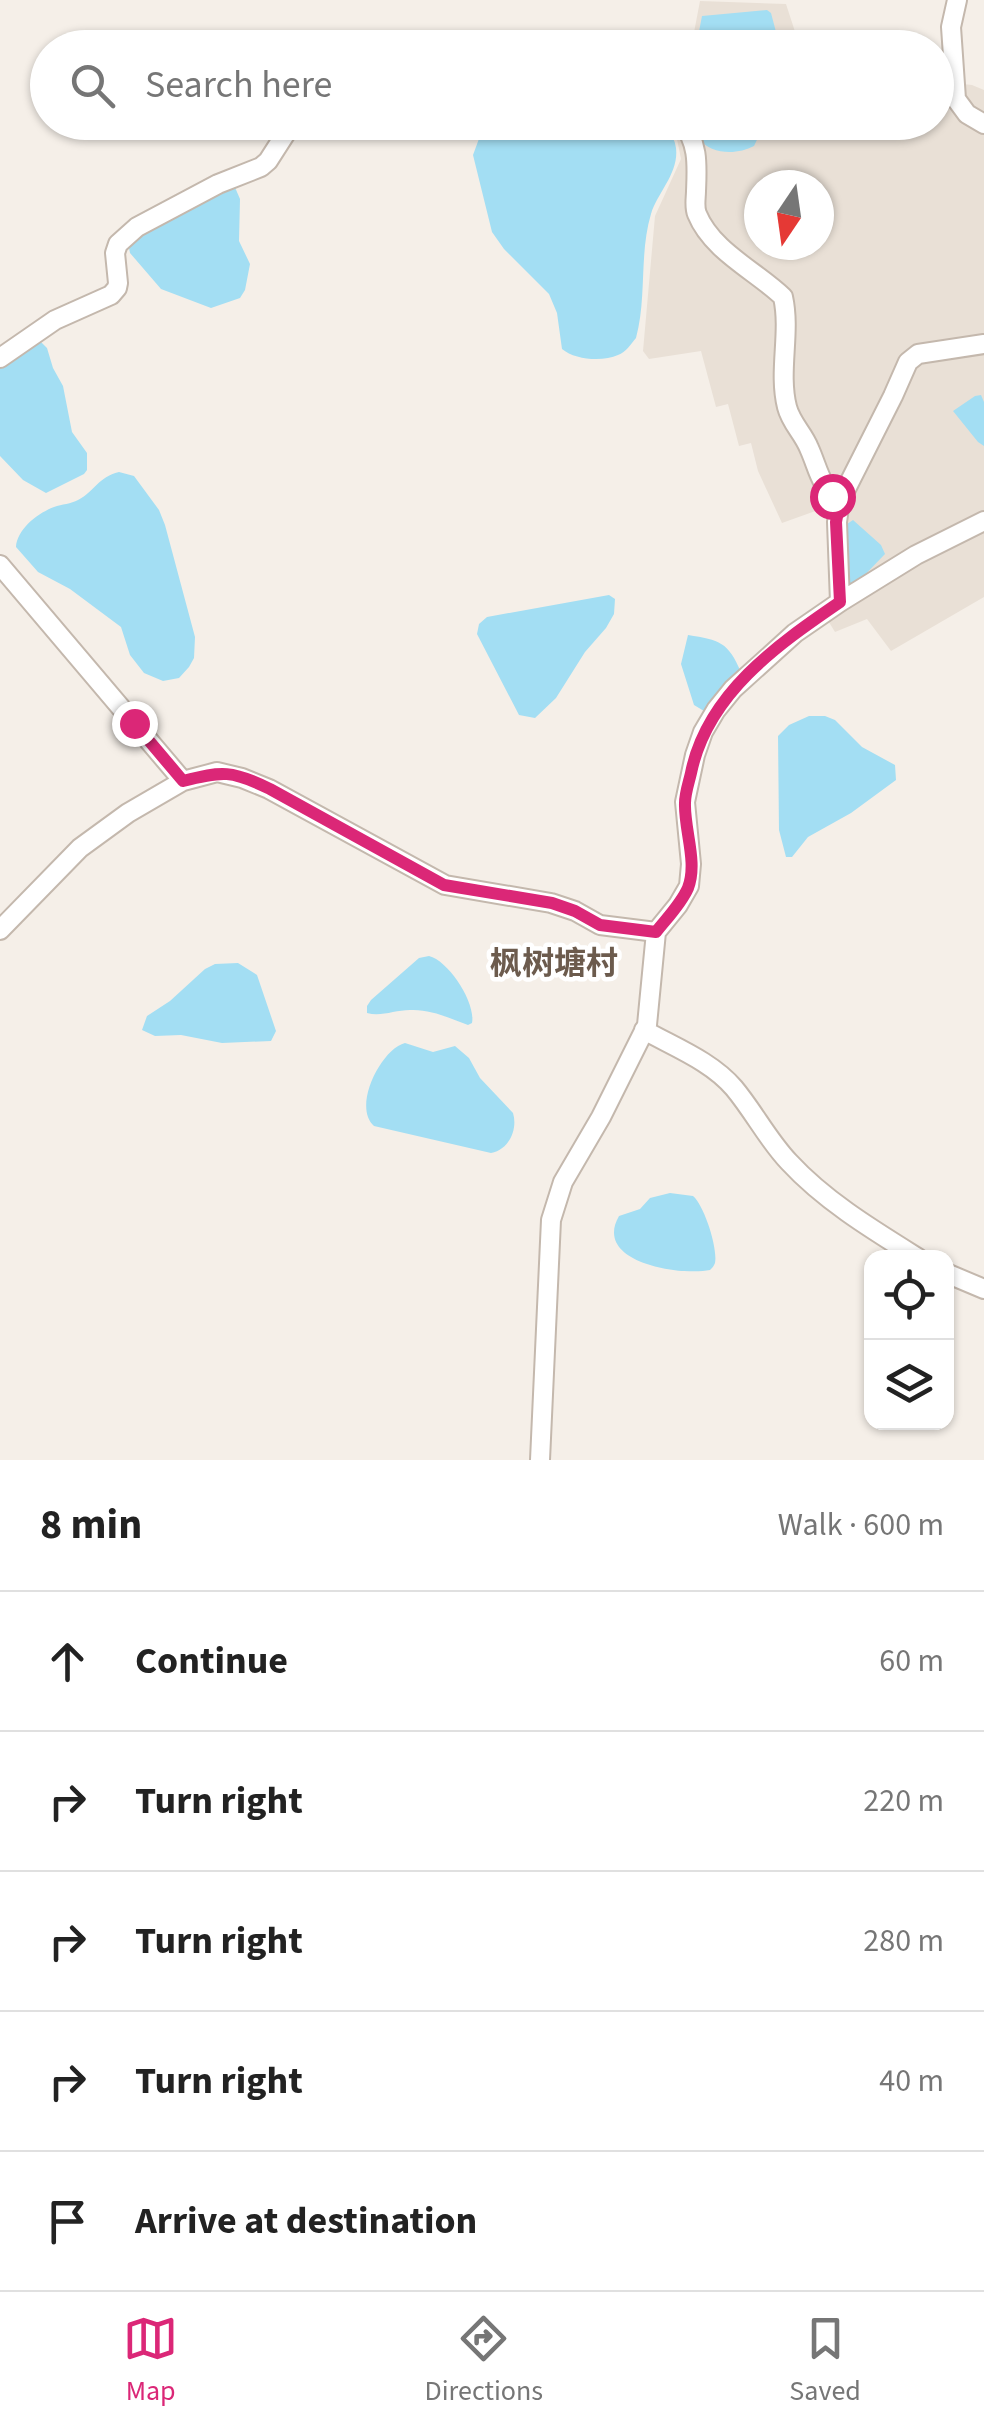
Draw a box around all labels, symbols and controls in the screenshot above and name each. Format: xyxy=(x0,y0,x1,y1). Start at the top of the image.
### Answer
search box xyxy=(30,30,954,140)
icon: search xyxy=(65,58,120,113)
text: Search here xyxy=(145,58,332,112)
north arrow xyxy=(744,170,834,260)
route start xyxy=(810,474,856,520)
route end xyxy=(112,701,158,747)
district label: 枫树塘村 xyxy=(490,941,618,987)
map controls xyxy=(864,1250,954,1430)
button: locate xyxy=(864,1250,954,1340)
button: layers xyxy=(864,1340,954,1430)
text: 8 min xyxy=(40,1495,142,1555)
text: Walk · 600 m xyxy=(778,1502,944,1548)
icon: ahead xyxy=(40,1634,95,1689)
text: Continue xyxy=(135,1634,288,1688)
text: 60 m xyxy=(879,1638,944,1684)
icon: right xyxy=(40,1774,95,1829)
text: Turn right xyxy=(135,1774,303,1828)
text: 220 m xyxy=(863,1778,944,1824)
icon: right xyxy=(40,1914,95,1969)
text: Turn right xyxy=(135,1914,303,1968)
text: 280 m xyxy=(863,1918,944,1964)
icon: right xyxy=(40,2054,95,2109)
text: Turn right xyxy=(135,2054,303,2108)
text: 40 m xyxy=(879,2058,944,2104)
icon: arrive xyxy=(40,2194,95,2249)
text: Arrive at destination xyxy=(135,2194,477,2248)
tab: Map xyxy=(123,2311,178,2411)
tab: Directions xyxy=(425,2311,543,2411)
tab: Saved xyxy=(789,2311,861,2411)

